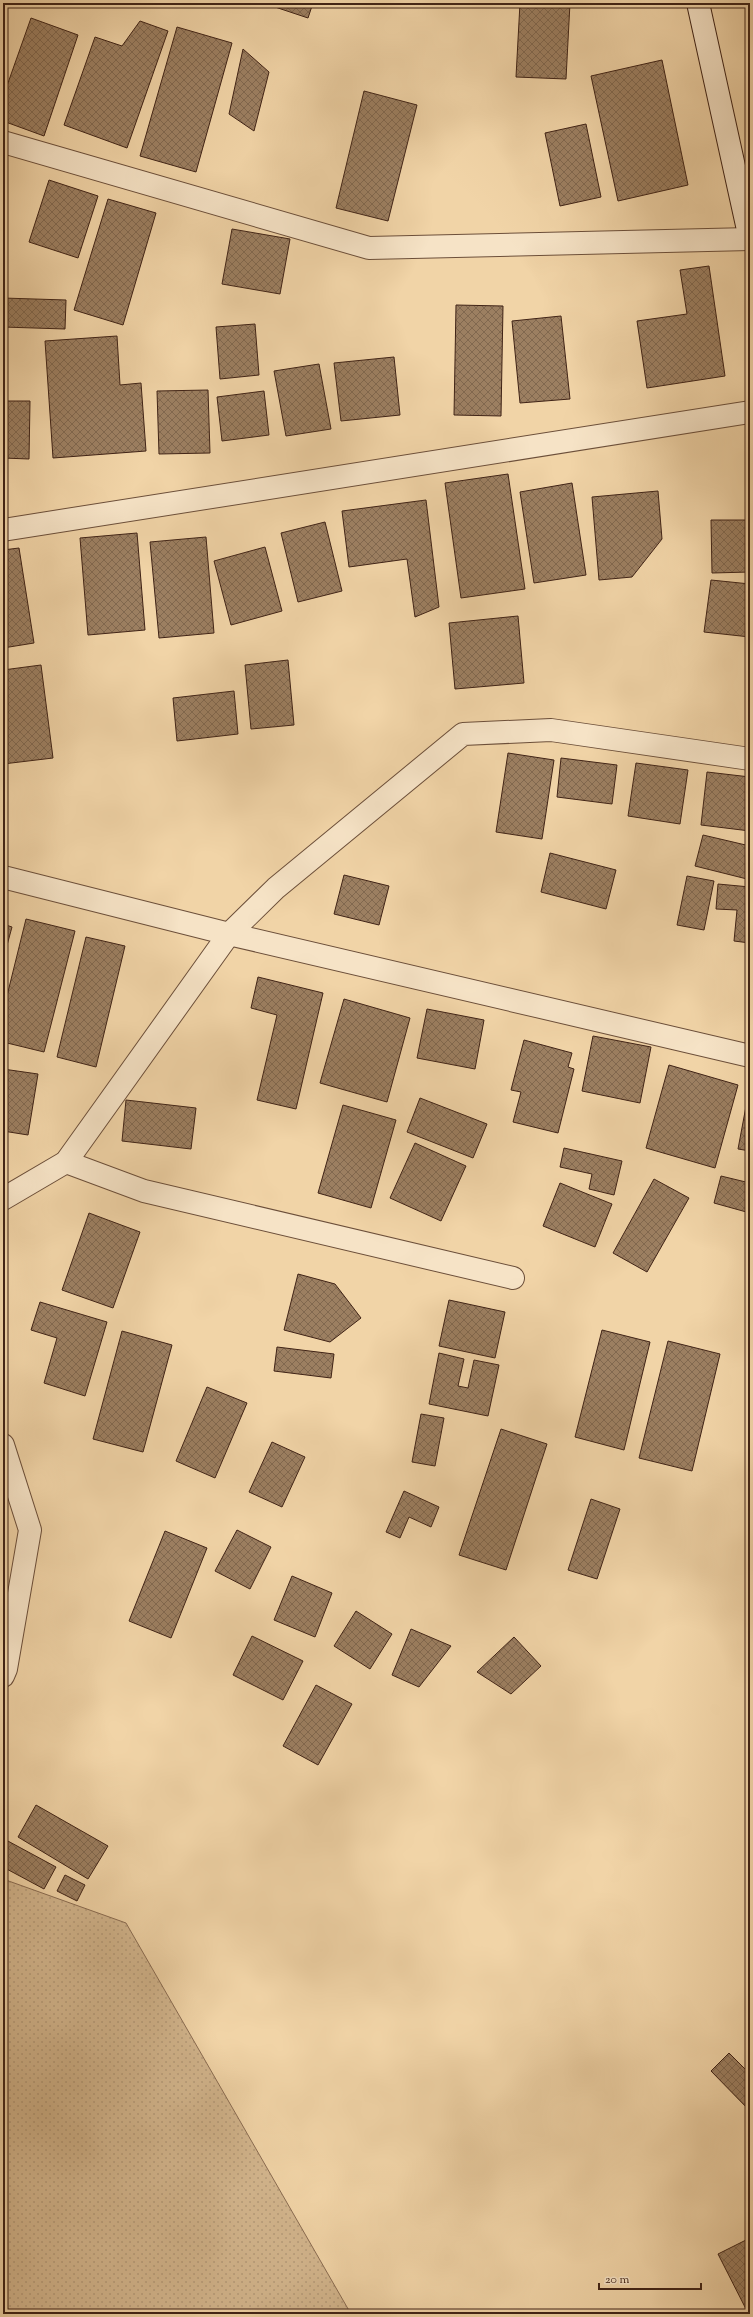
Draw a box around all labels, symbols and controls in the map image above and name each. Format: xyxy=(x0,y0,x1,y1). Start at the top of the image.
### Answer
scale bar xyxy=(599,2265,701,2291)
text: 20 m xyxy=(605,2271,630,2289)

